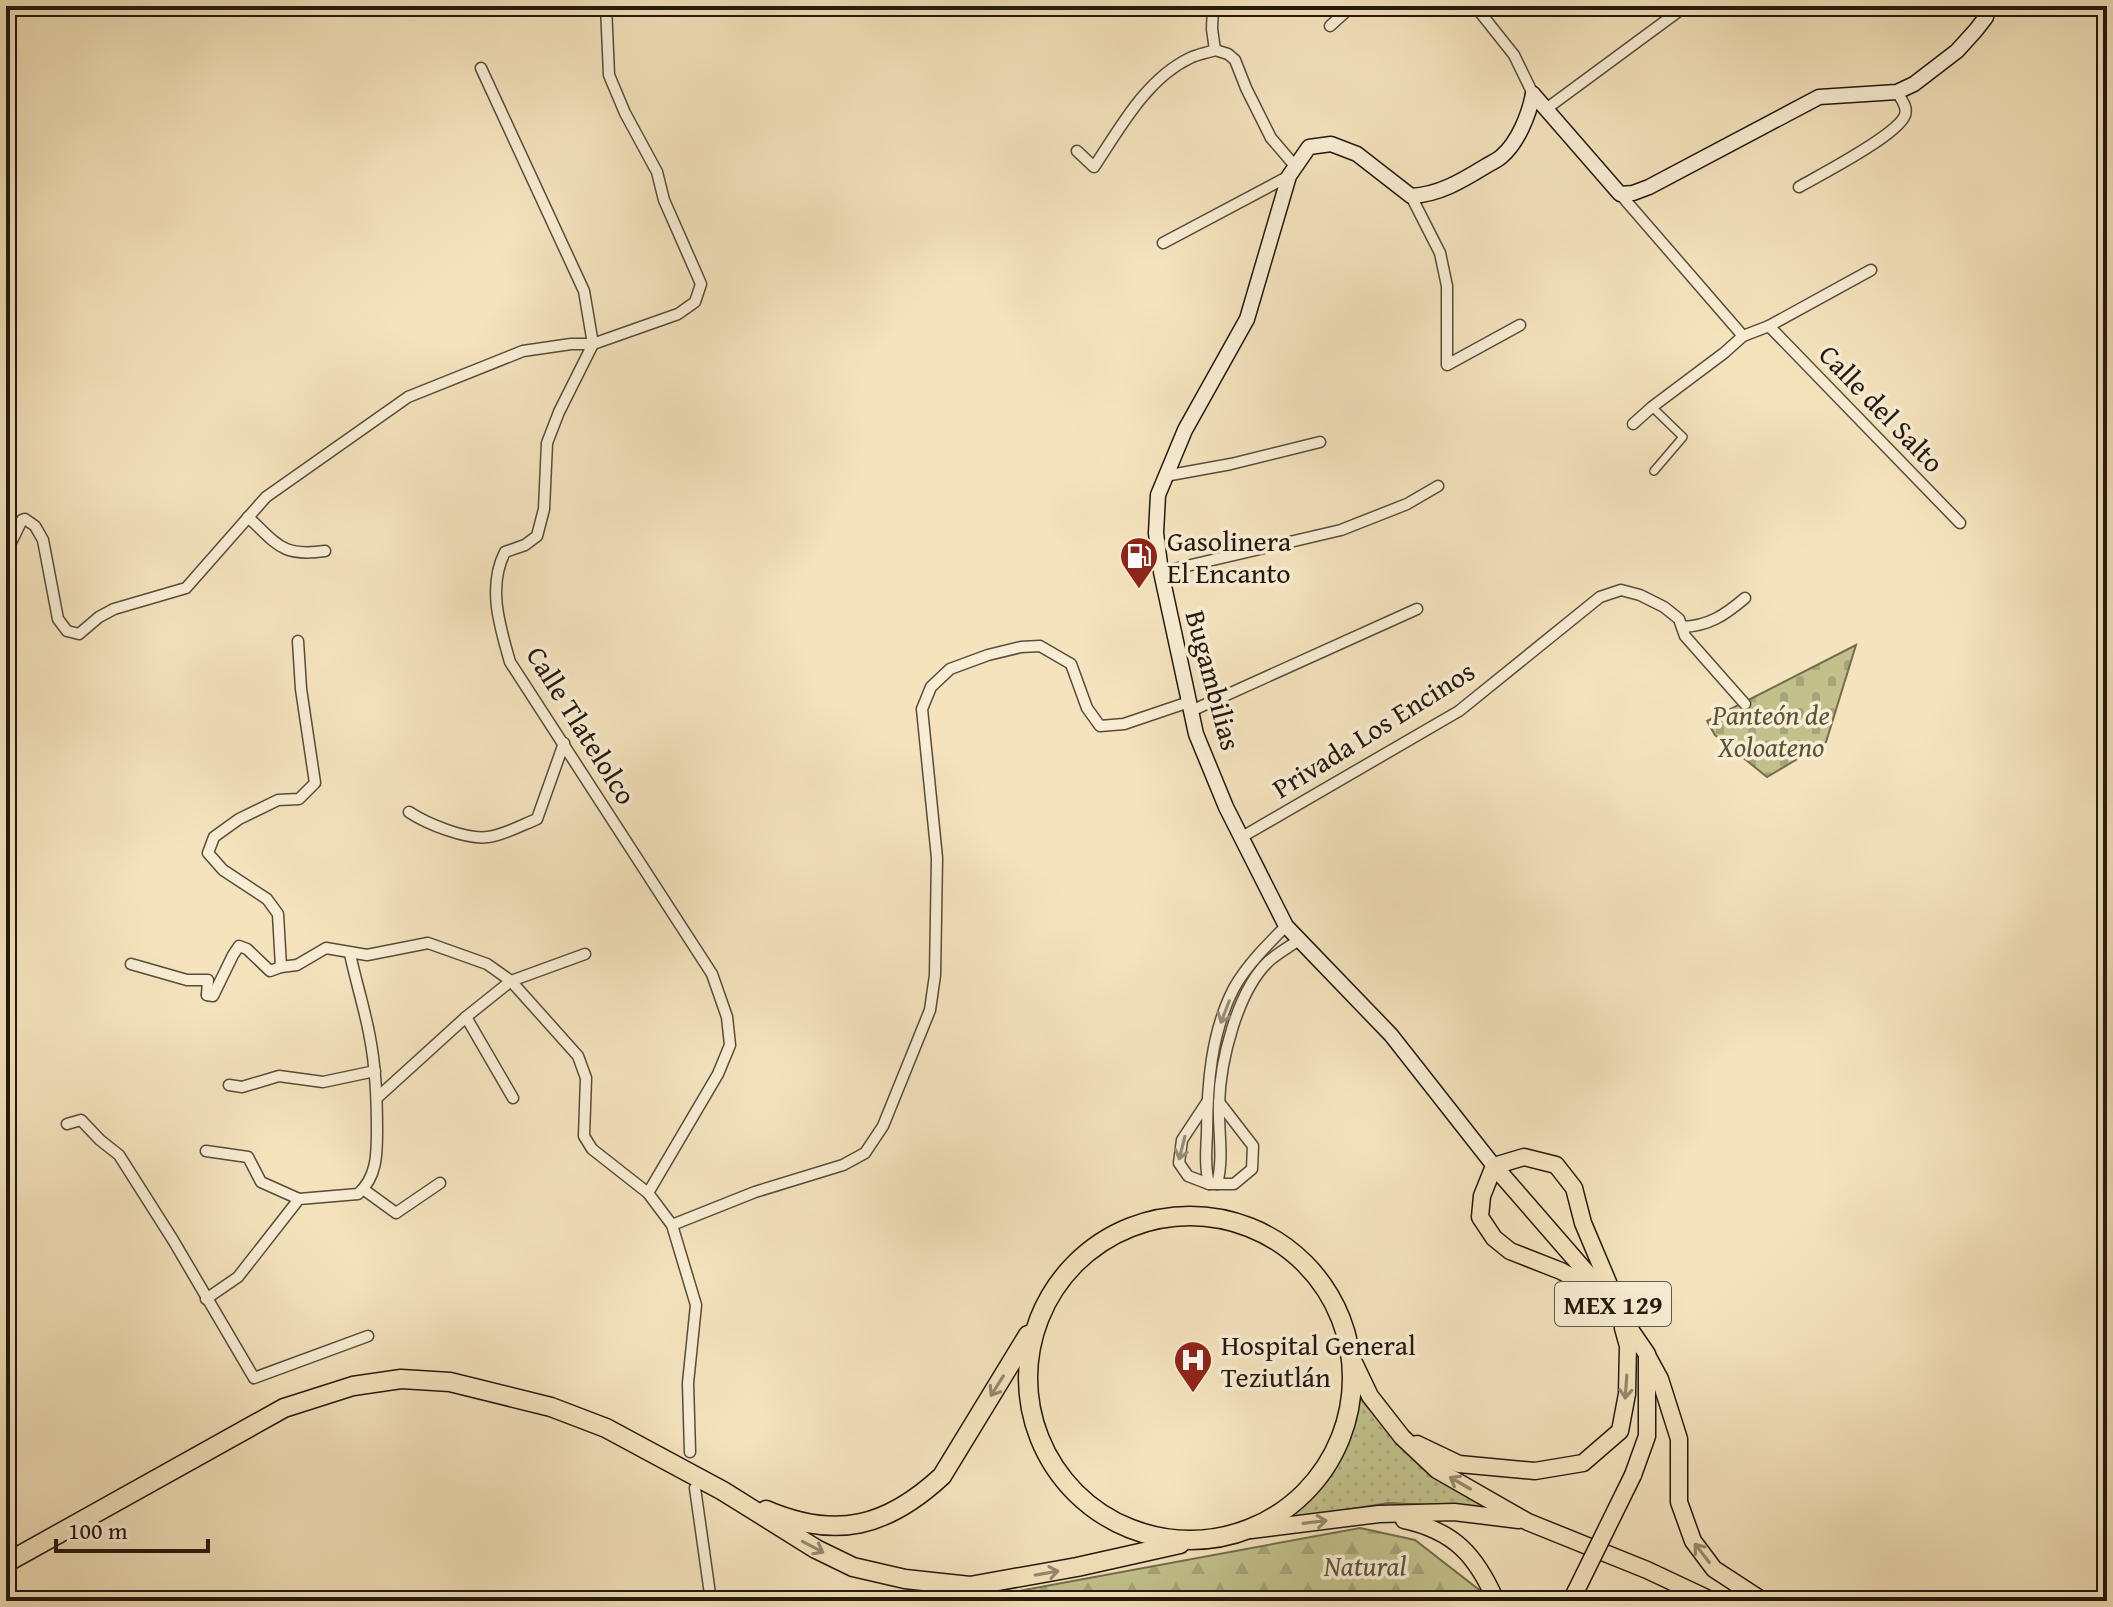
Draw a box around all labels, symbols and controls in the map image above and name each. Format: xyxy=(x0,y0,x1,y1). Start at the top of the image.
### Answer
street label: Calle del Salto xyxy=(1810,335,1954,481)
place label: Gasolinera El Encanto xyxy=(1167,520,1292,593)
fuel station icon: Gasolinera El Encanto xyxy=(1118,535,1160,590)
street label: Bugambilias xyxy=(1176,605,1252,755)
street label: Calle Tlatelolco xyxy=(517,638,647,812)
street label: Privada Los Encinos xyxy=(1264,650,1482,808)
park label: Panteón de Xoloateno xyxy=(1711,694,1830,767)
one-way arrow xyxy=(1217,999,1231,1024)
one-way arrow xyxy=(1174,1135,1189,1161)
road number: MEX 129 xyxy=(1555,1282,1671,1326)
place label: Hospital General Teziutlán xyxy=(1221,1324,1416,1397)
hospital icon: Hospital General Teziutlán xyxy=(1172,1339,1214,1394)
one-way arrow xyxy=(1618,1373,1633,1400)
one-way arrow xyxy=(989,1374,1005,1397)
one-way arrow xyxy=(1449,1475,1473,1490)
scale bar xyxy=(56,1503,208,1553)
text: 100 m xyxy=(68,1513,128,1548)
one-way arrow xyxy=(1301,1515,1328,1530)
one-way arrow xyxy=(801,1540,824,1556)
one-way arrow xyxy=(1694,1543,1711,1565)
park label: Natural xyxy=(1323,1545,1406,1586)
one-way arrow xyxy=(1034,1564,1059,1579)

